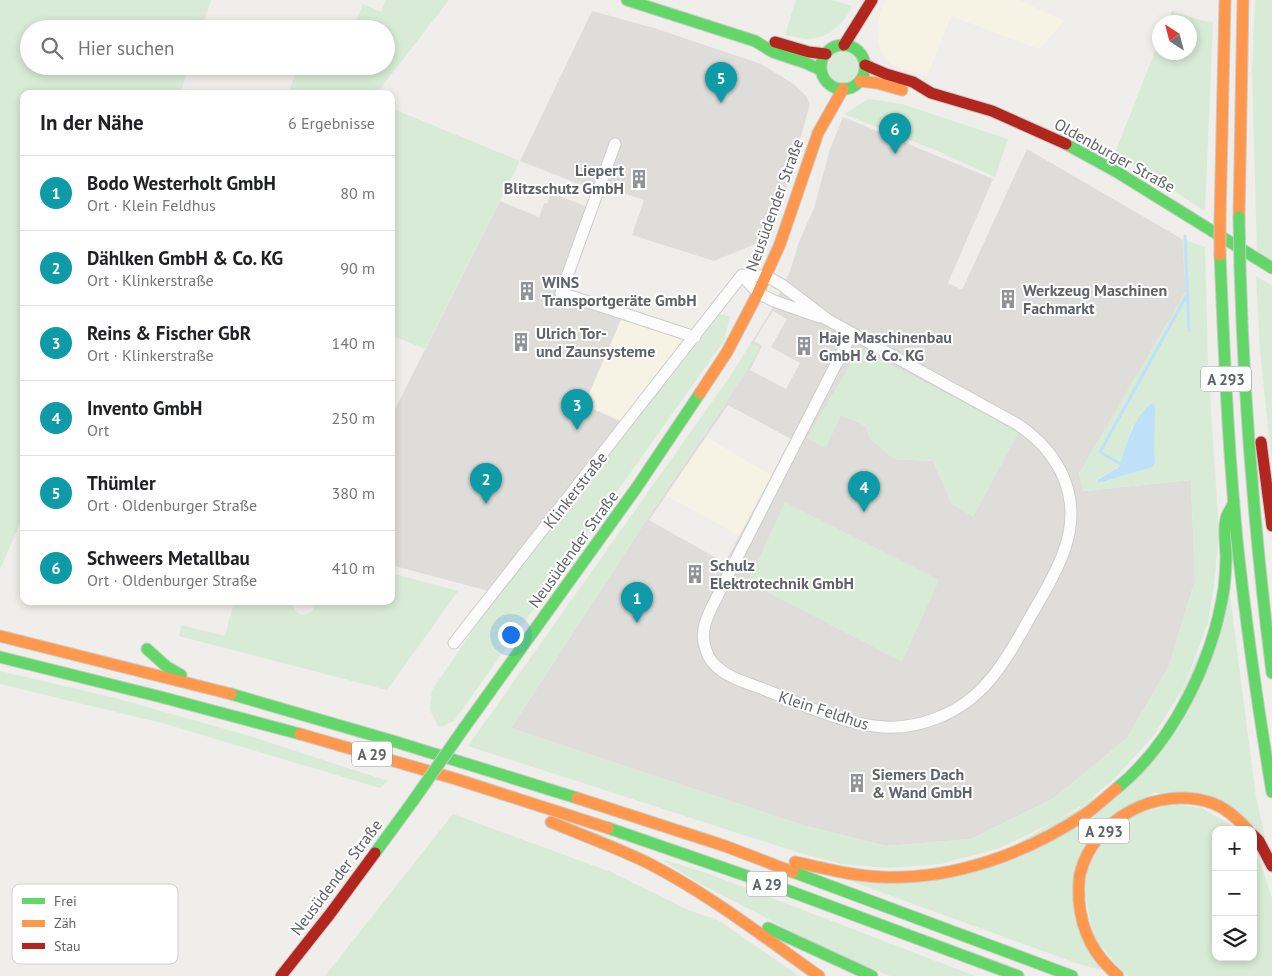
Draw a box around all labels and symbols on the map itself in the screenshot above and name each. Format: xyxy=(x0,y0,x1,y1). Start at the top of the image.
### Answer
north arrow xyxy=(1152,15,1197,60)
pin: 5 xyxy=(705,62,737,103)
pin: 6 xyxy=(879,113,911,154)
street label: Oldenburger Straße xyxy=(1051,113,1179,197)
street label: Neusüdender Straße xyxy=(741,136,807,274)
place label: Liepert Blitzschutz GmbH xyxy=(504,160,624,198)
building icon: Liepert Blitzschutz GmbH xyxy=(628,168,650,190)
place label: WINS Transportgeräte GmbH xyxy=(542,272,697,310)
building icon: WINS Transportgeräte GmbH xyxy=(516,280,538,302)
place label: Werkzeug Maschinen Fachmarkt xyxy=(1023,280,1167,318)
building icon: Werkzeug Maschinen Fachmarkt xyxy=(997,288,1019,310)
place label: Ulrich Tor- und Zaunsysteme xyxy=(536,323,655,361)
place label: Haje Maschinenbau GmbH & Co. KG xyxy=(819,327,952,365)
building icon: Ulrich Tor- und Zaunsysteme xyxy=(510,331,532,353)
building icon: Haje Maschinenbau GmbH & Co. KG xyxy=(793,335,815,357)
road number: A 293 xyxy=(1201,366,1251,392)
pin: 3 xyxy=(561,389,593,430)
street label: Klinkerstraße xyxy=(539,448,611,532)
pin: 2 xyxy=(470,463,502,504)
pin: 4 xyxy=(848,471,880,512)
street label: Neusüdender Straße xyxy=(524,487,622,611)
place label: Schulz Elektrotechnik GmbH xyxy=(710,555,854,593)
building icon: Schulz Elektrotechnik GmbH xyxy=(684,563,706,585)
pin: 1 xyxy=(621,582,653,623)
your location xyxy=(498,622,524,648)
street label: Klein Feldhus xyxy=(776,686,872,734)
road number: A 29 xyxy=(352,742,392,766)
place label: Siemers Dach & Wand GmbH xyxy=(872,764,972,802)
building icon: Siemers Dach & Wand GmbH xyxy=(846,772,868,794)
street label: Neusüdender Straße xyxy=(286,815,386,939)
road number: A 293 xyxy=(1079,818,1129,844)
road number: A 29 xyxy=(747,872,787,896)
legend xyxy=(12,884,178,964)
text: Frei xyxy=(54,892,77,910)
text: Zäh xyxy=(54,914,76,932)
text: Stau xyxy=(54,937,81,955)

